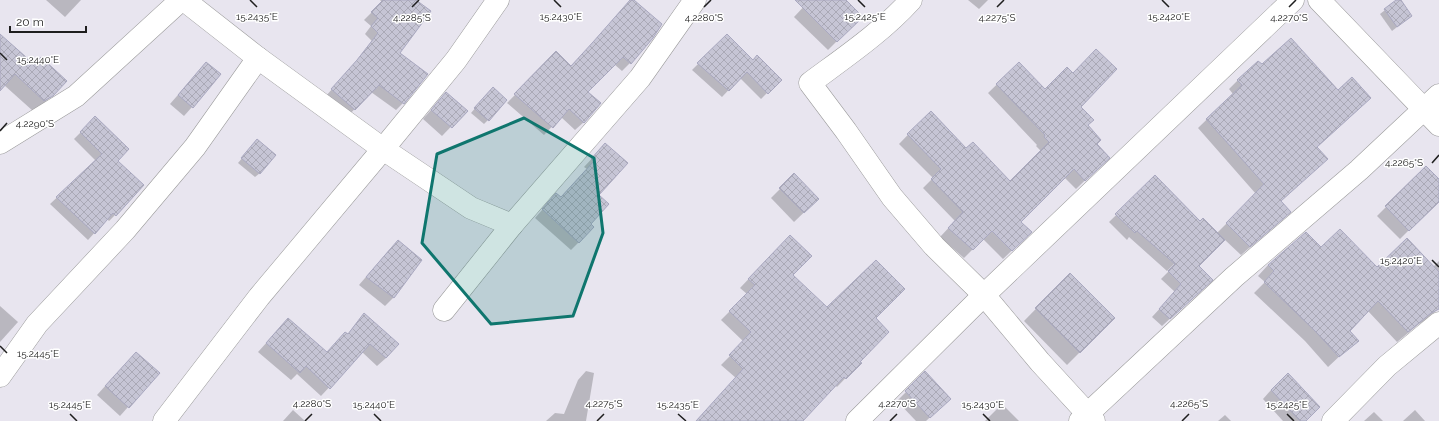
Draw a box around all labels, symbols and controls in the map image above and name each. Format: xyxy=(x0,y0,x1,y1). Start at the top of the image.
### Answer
scale bar xyxy=(10,8,86,34)
text: 15.2435°E xyxy=(236,11,278,22)
text: 15.2430°E xyxy=(540,11,582,22)
text: 15.2425°E xyxy=(844,11,886,22)
text: 15.2420°E xyxy=(1148,11,1190,22)
text: 4.2285°S xyxy=(393,12,431,23)
text: 4.2280°S xyxy=(685,12,723,23)
text: 4.2275°S xyxy=(978,12,1016,23)
text: 4.2270°S xyxy=(1270,12,1308,23)
text: 20 m xyxy=(16,15,44,29)
text: 15.2440°E xyxy=(17,54,59,65)
text: 4.2290°S xyxy=(16,118,54,129)
text: 4.2265°S xyxy=(1385,157,1423,168)
text: 15.2420°E xyxy=(1380,255,1422,266)
text: 15.2445°E xyxy=(17,348,59,359)
text: 4.2280°S xyxy=(293,398,331,409)
text: 4.2275°S xyxy=(585,398,623,409)
text: 4.2270°S xyxy=(878,398,916,409)
text: 4.2265°S xyxy=(1170,398,1208,409)
text: 15.2445°E xyxy=(49,399,91,410)
text: 15.2440°E xyxy=(353,399,395,410)
text: 15.2435°E xyxy=(657,399,699,410)
text: 15.2430°E xyxy=(962,399,1004,410)
text: 15.2425°E xyxy=(1266,399,1308,410)

